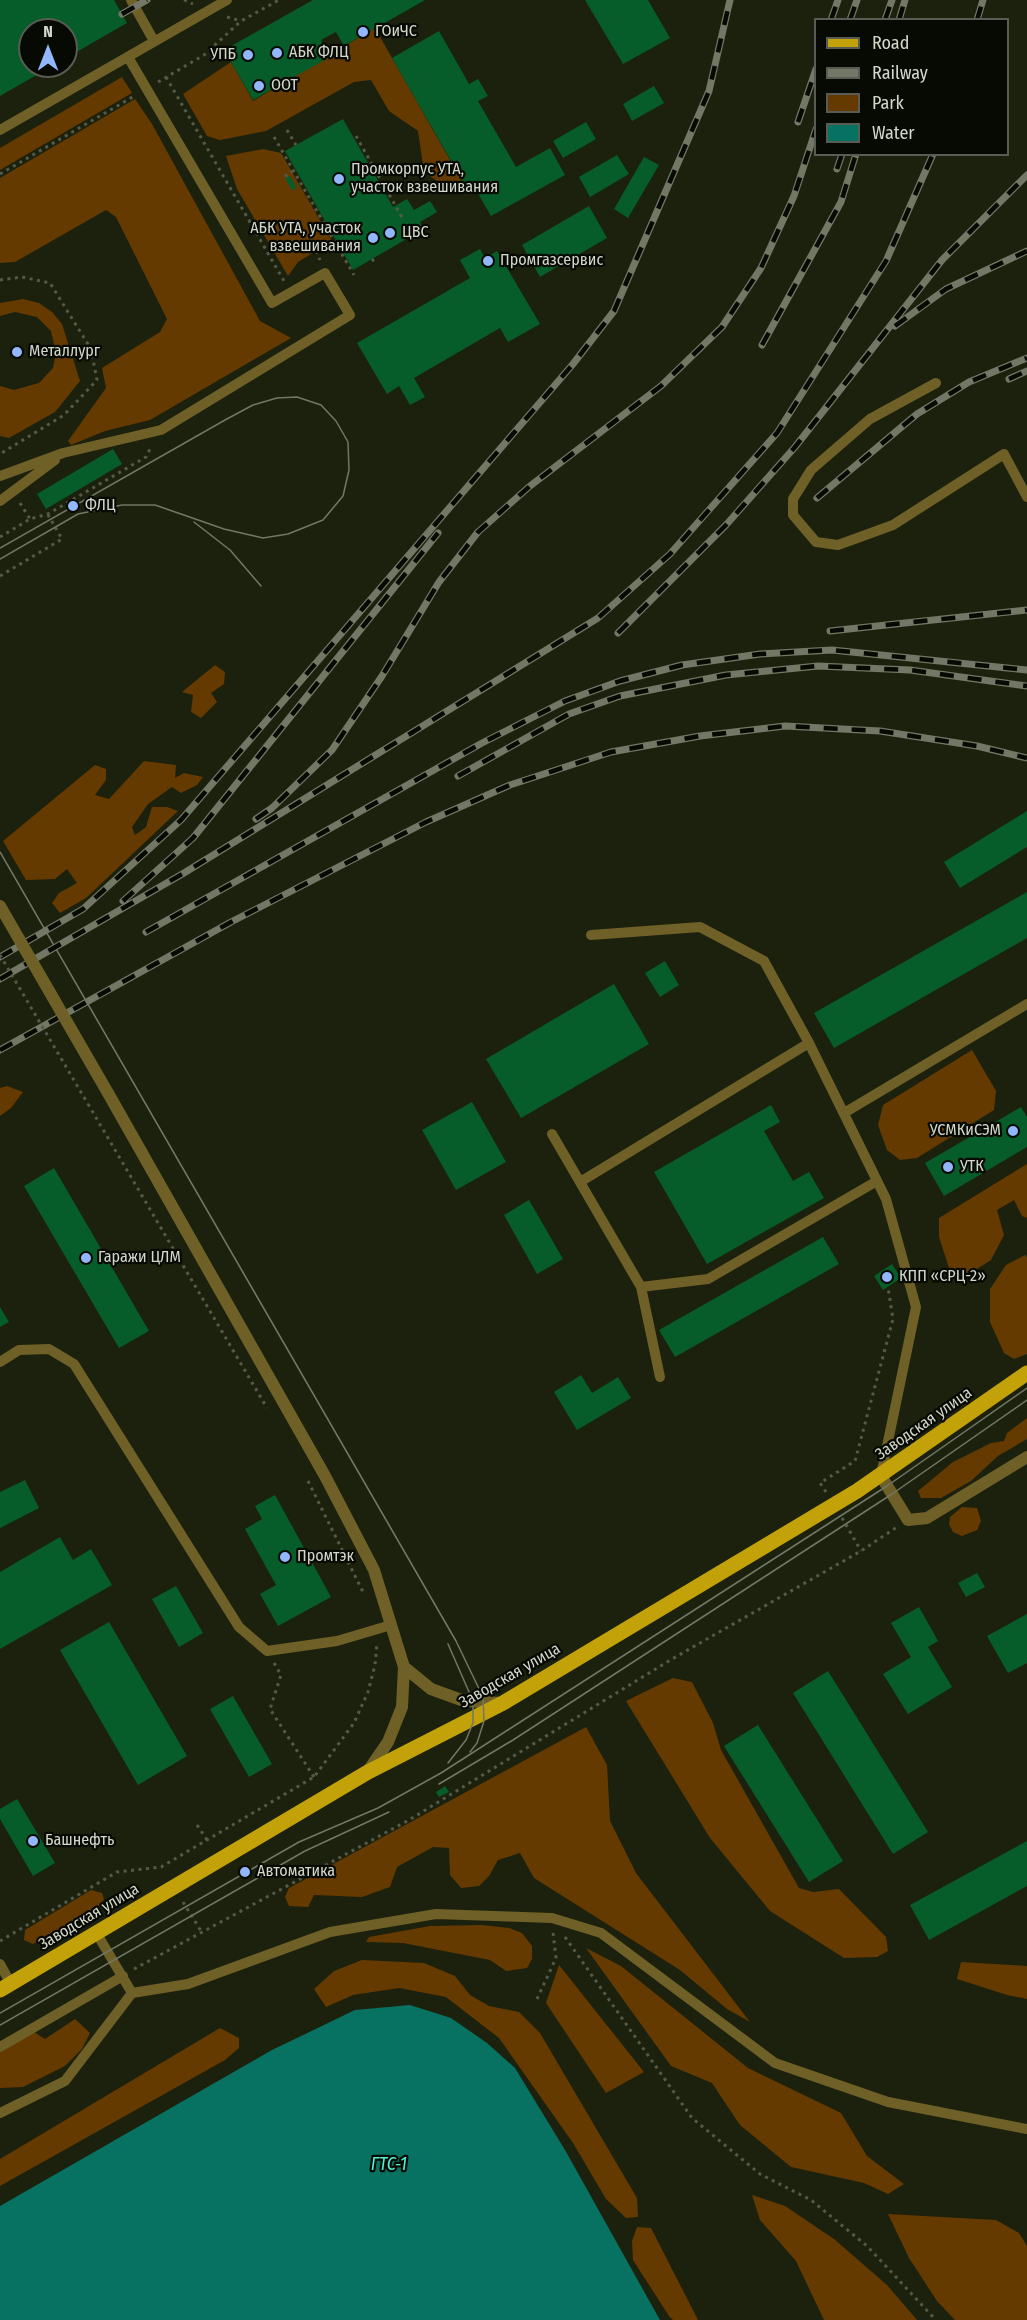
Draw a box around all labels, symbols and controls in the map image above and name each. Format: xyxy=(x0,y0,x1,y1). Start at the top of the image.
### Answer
north arrow xyxy=(18,18,78,78)
legend xyxy=(814,18,1009,156)
text: N xyxy=(43,22,53,41)
place label: ГОиЧС xyxy=(375,22,417,42)
marker: ГОиЧС xyxy=(356,25,370,39)
text: Road xyxy=(872,32,909,54)
place label: АБК ФЛЦ xyxy=(289,43,349,63)
place label: УПБ xyxy=(210,45,236,65)
marker: АБК ФЛЦ xyxy=(270,46,284,60)
marker: УПБ xyxy=(241,48,255,62)
text: Railway xyxy=(872,62,928,84)
place label: ООТ xyxy=(271,76,298,96)
marker: ООТ xyxy=(252,79,266,93)
text: Park xyxy=(872,92,904,114)
text: Water xyxy=(872,122,915,144)
place label: Промкорпус УТА, участок взвешивания xyxy=(351,160,498,198)
marker: Промкорпус УТА, участок взвешивания xyxy=(332,172,346,186)
place label: АБК УТА, участок взвешивания xyxy=(250,219,361,257)
place label: ЦВС xyxy=(402,223,429,243)
marker: ЦВС xyxy=(383,226,397,240)
marker: АБК УТА, участок взвешивания xyxy=(366,231,380,245)
place label: Промгазсервис xyxy=(500,251,603,271)
marker: Промгазсервис xyxy=(481,254,495,268)
place label: Металлург xyxy=(29,342,100,362)
marker: Металлург xyxy=(10,345,24,359)
place label: ФЛЦ xyxy=(85,496,116,516)
marker: ФЛЦ xyxy=(66,499,80,513)
place label: УСМКиСЭМ xyxy=(930,1121,1001,1141)
marker: УСМКиСЭМ xyxy=(1006,1124,1020,1138)
place label: УТК xyxy=(960,1157,984,1177)
marker: УТК xyxy=(941,1160,955,1174)
place label: Гаражи ЦЛМ xyxy=(98,1248,181,1268)
marker: Гаражи ЦЛМ xyxy=(79,1251,93,1265)
place label: КПП «СРЦ-2» xyxy=(899,1267,986,1287)
marker: КПП «СРЦ-2» xyxy=(880,1270,894,1284)
street label: Заводская улица xyxy=(872,1384,976,1464)
place label: Промтэк xyxy=(297,1547,354,1567)
marker: Промтэк xyxy=(278,1550,292,1564)
street label: Заводская улица xyxy=(456,1639,564,1713)
place label: Башнефть xyxy=(45,1831,114,1851)
marker: Башнефть xyxy=(26,1834,40,1848)
place label: Автоматика xyxy=(257,1862,335,1882)
marker: Автоматика xyxy=(238,1865,252,1879)
street label: Заводская улица xyxy=(35,1880,143,1954)
water label: ГТС-1 xyxy=(371,2154,407,2176)

